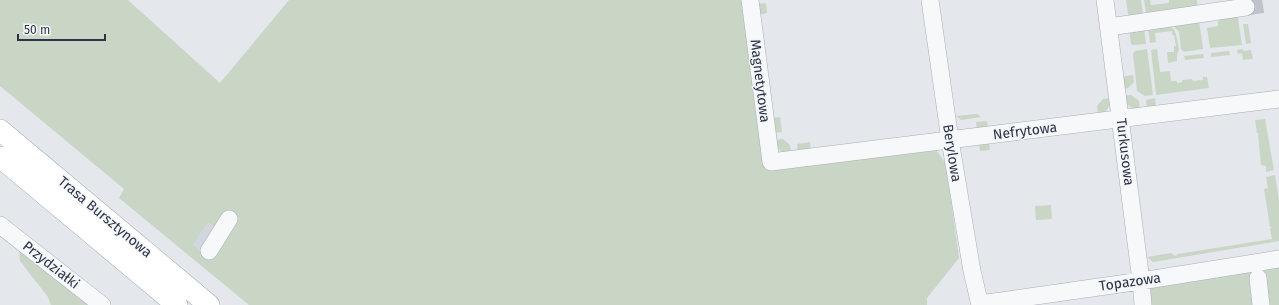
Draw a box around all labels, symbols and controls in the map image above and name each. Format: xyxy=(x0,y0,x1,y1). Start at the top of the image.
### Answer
scale bar xyxy=(18,16,105,42)
text: 50 m xyxy=(24,23,50,37)
street label: Magnetytowa xyxy=(746,38,774,124)
street label: Turkusowa xyxy=(1112,117,1138,187)
street label: Nefrytowa xyxy=(992,119,1058,143)
street label: Berylowa xyxy=(939,123,965,183)
street label: Trasa Bursztynowa xyxy=(55,173,155,261)
street label: Przydziałki xyxy=(19,238,83,292)
street label: Topazowa xyxy=(1098,269,1162,295)

